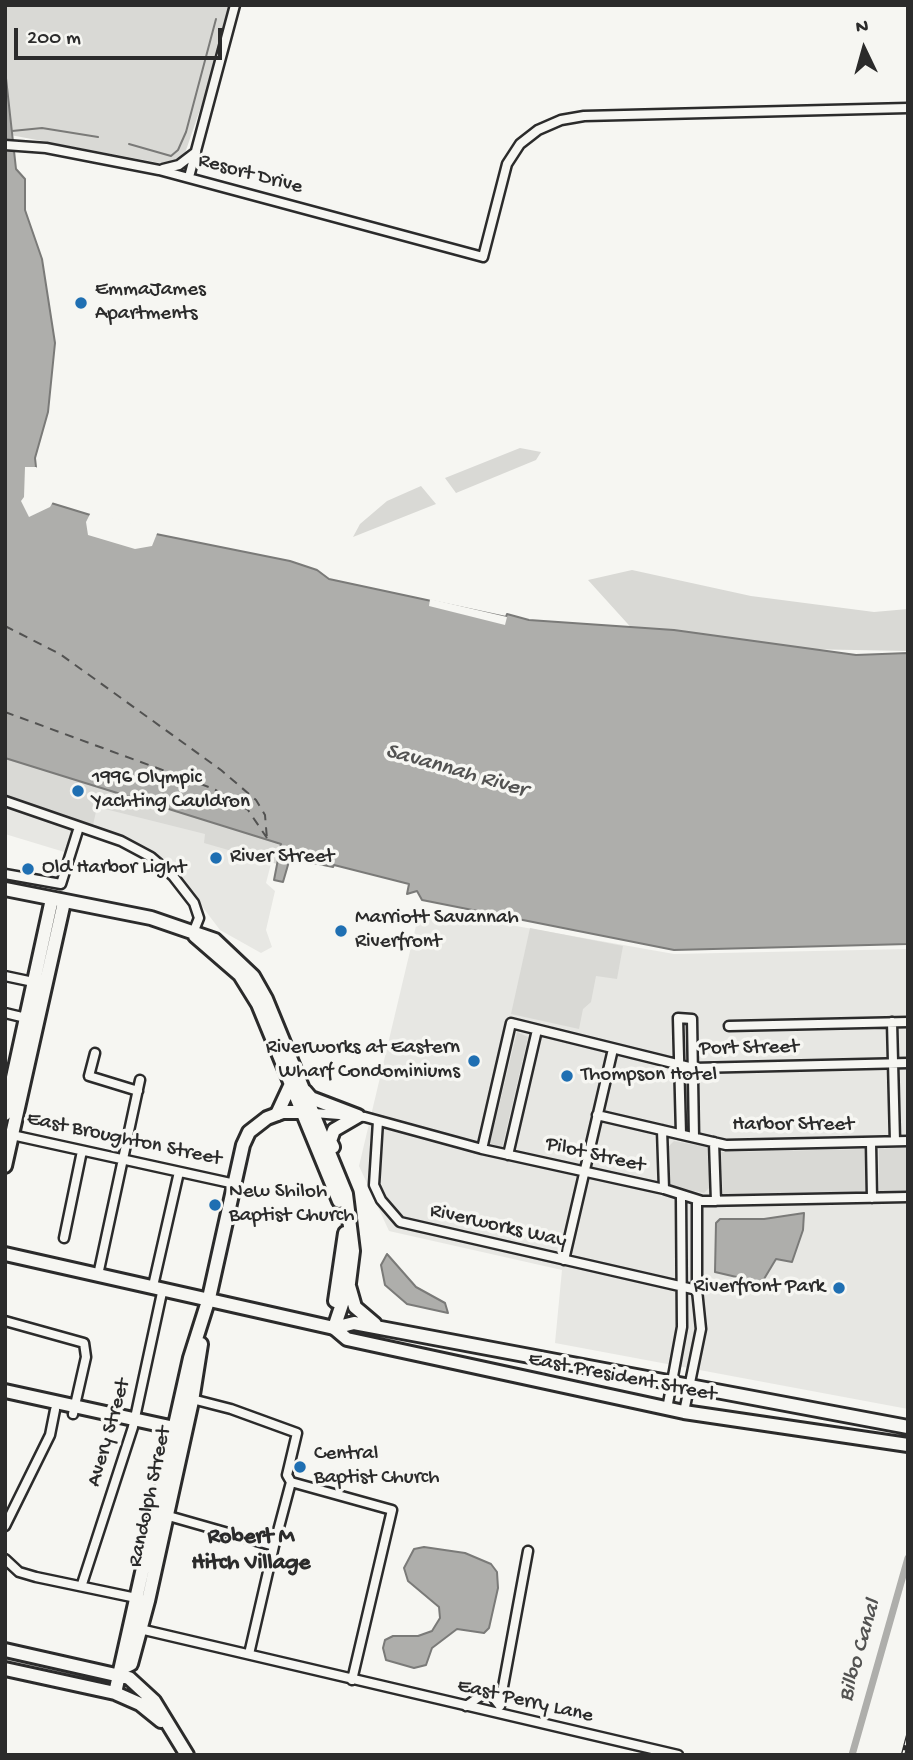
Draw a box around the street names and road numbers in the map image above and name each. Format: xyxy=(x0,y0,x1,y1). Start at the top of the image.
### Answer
street label: Resort Drive xyxy=(195,149,305,201)
street label: Port Street xyxy=(699,1036,799,1062)
street label: East Broughton Street xyxy=(24,1107,224,1173)
street label: Harbor Street xyxy=(732,1113,854,1139)
street label: Pilot Street xyxy=(543,1132,647,1180)
street label: Riverworks Way xyxy=(427,1199,569,1255)
street label: East President Street xyxy=(526,1347,718,1409)
street label: Avery Street xyxy=(83,1376,137,1490)
street label: Randolph Street xyxy=(124,1424,178,1570)
street label: East Perry Lane xyxy=(455,1674,595,1730)

